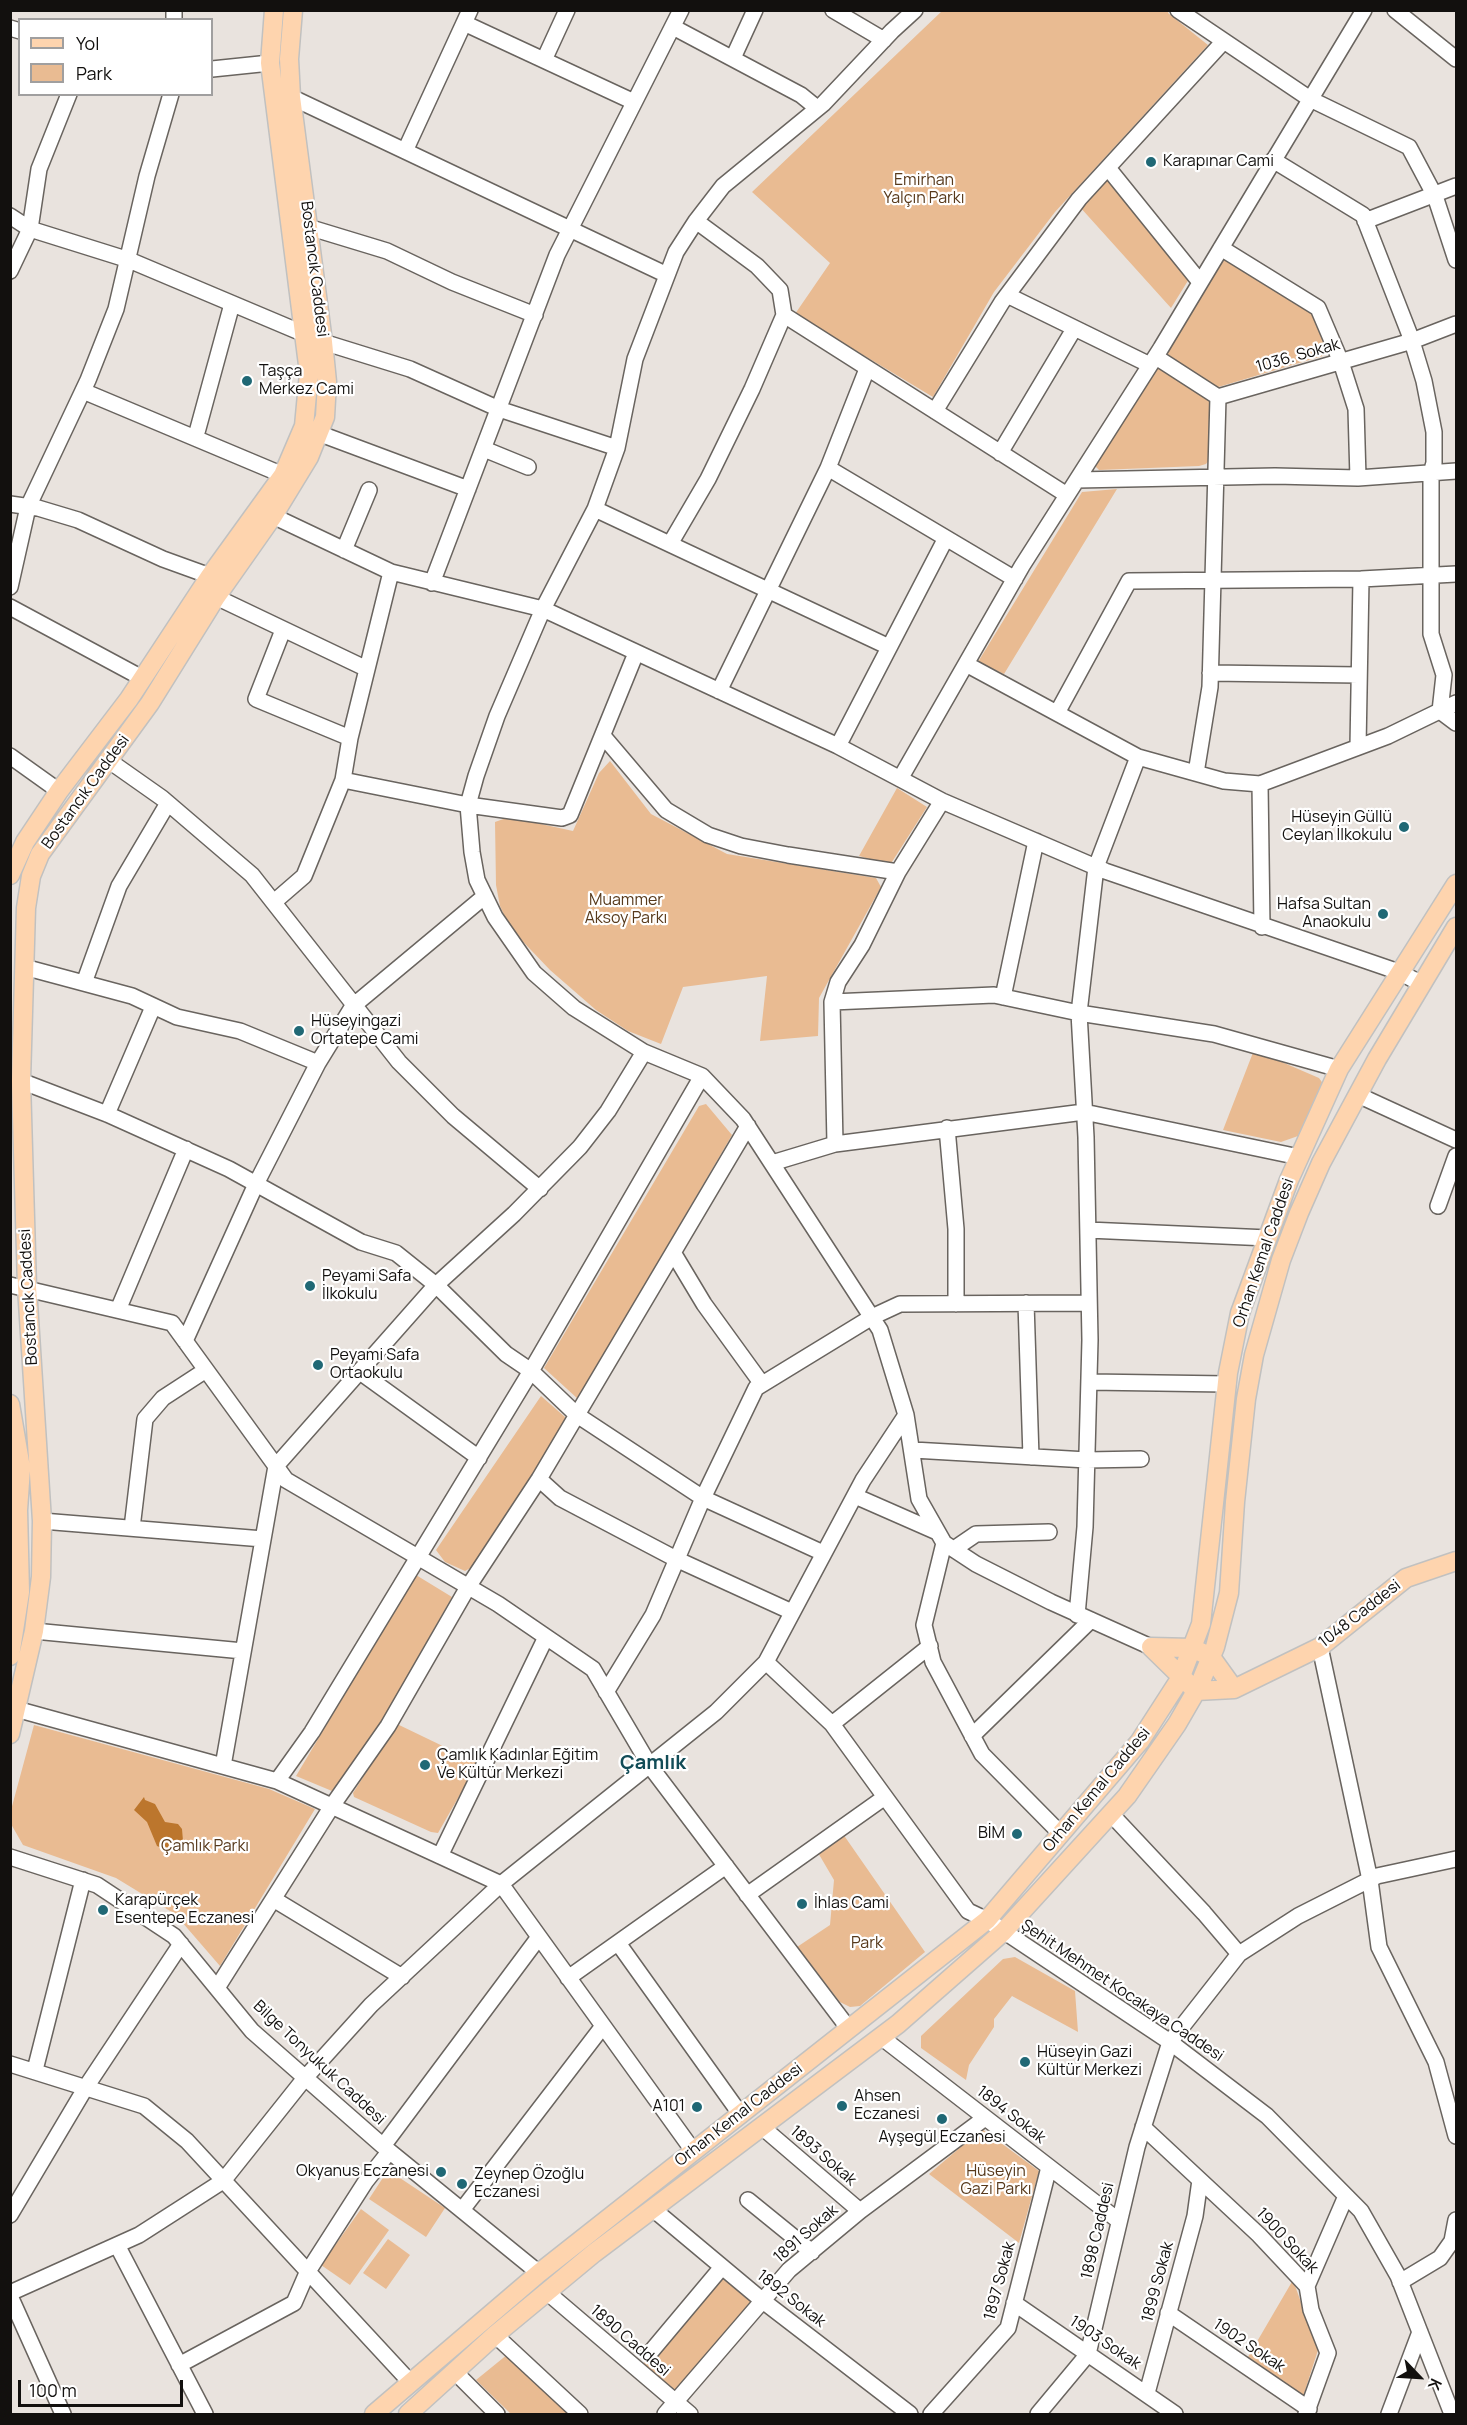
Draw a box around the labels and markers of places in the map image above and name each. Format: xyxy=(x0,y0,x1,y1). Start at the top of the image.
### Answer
place label: Karapınar Cami xyxy=(1163,152,1274,172)
marker: Karapınar Cami xyxy=(1144,155,1158,169)
place label: Taşça Merkez Cami xyxy=(259,362,354,400)
marker: Taşça Merkez Cami xyxy=(240,374,254,388)
place label: Hüseyin Güllü Ceylan İlkokulu xyxy=(1282,808,1392,846)
marker: Hüseyin Güllü Ceylan İlkokulu xyxy=(1397,820,1411,834)
place label: Hafsa Sultan Anaokulu xyxy=(1277,895,1371,933)
marker: Hafsa Sultan Anaokulu xyxy=(1376,907,1390,921)
place label: Hüseyingazi Ortatepe Cami xyxy=(311,1012,419,1050)
marker: Hüseyingazi Ortatepe Cami xyxy=(292,1024,306,1038)
place label: Peyami Safa İlkokulu xyxy=(322,1267,411,1305)
marker: Peyami Safa İlkokulu xyxy=(303,1279,317,1293)
place label: Peyami Safa Ortaokulu xyxy=(330,1346,419,1384)
marker: Peyami Safa Ortaokulu xyxy=(311,1358,325,1372)
place label: Çamlık Kadınlar Eğitim Ve Kültür Merkezi xyxy=(437,1746,598,1784)
marker: Çamlık Kadınlar Eğitim Ve Kültür Merkezi xyxy=(418,1758,432,1772)
place label: BİM xyxy=(978,1824,1005,1844)
marker: BİM xyxy=(1010,1827,1024,1841)
place label: Karapürçek Esentepe Eczanesi xyxy=(115,1891,254,1929)
place label: İhlas Cami xyxy=(814,1894,889,1914)
marker: İhlas Cami xyxy=(795,1897,809,1911)
marker: Karapürçek Esentepe Eczanesi xyxy=(96,1903,110,1917)
place label: Hüseyin Gazi Kültür Merkezi xyxy=(1037,2043,1142,2081)
marker: Hüseyin Gazi Kültür Merkezi xyxy=(1018,2055,1032,2069)
place label: Ahsen Eczanesi xyxy=(854,2087,920,2125)
place label: A101 xyxy=(653,2097,685,2117)
marker: Ahsen Eczanesi xyxy=(835,2099,849,2113)
marker: A101 xyxy=(690,2100,704,2114)
marker: Ayşegül Eczanesi xyxy=(935,2112,949,2126)
place label: Ayşegül Eczanesi xyxy=(878,2128,1006,2148)
place label: Okyanus Eczanesi xyxy=(296,2162,429,2182)
marker: Okyanus Eczanesi xyxy=(434,2165,448,2179)
place label: Zeynep Özoğlu Eczanesi xyxy=(474,2165,584,2203)
marker: Zeynep Özoğlu Eczanesi xyxy=(455,2177,469,2191)

